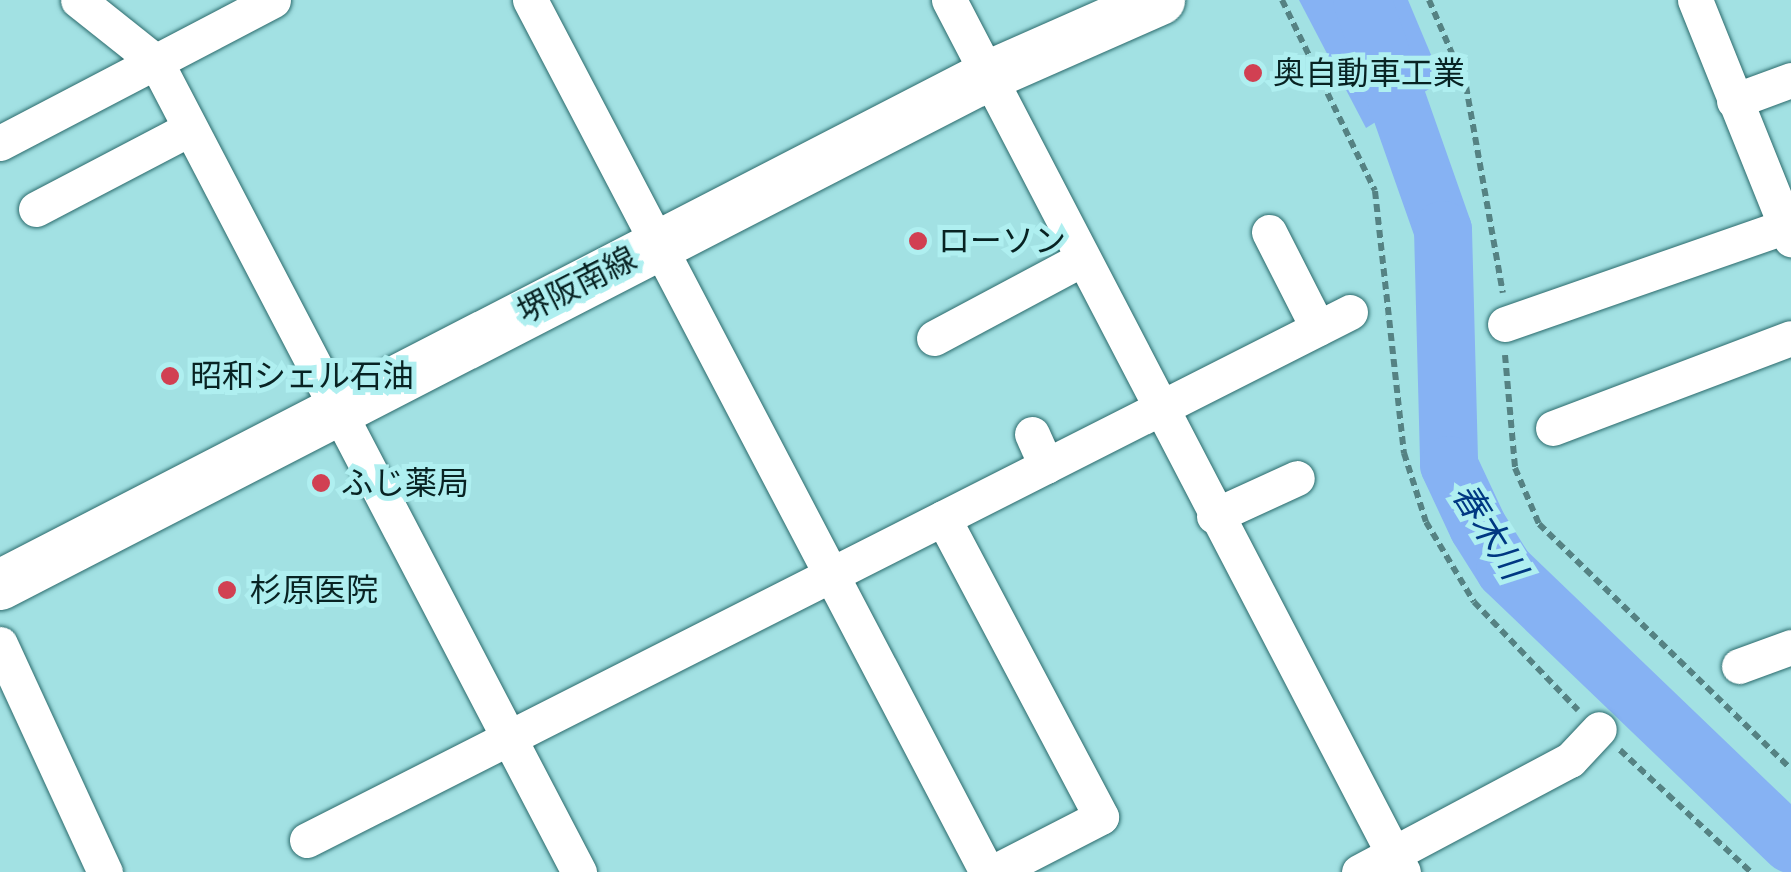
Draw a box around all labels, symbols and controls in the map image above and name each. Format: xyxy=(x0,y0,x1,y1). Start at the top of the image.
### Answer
place label: 奥自動車工業 xyxy=(1273,54,1465,92)
marker: 奥自動車工業 xyxy=(1242,62,1264,84)
place label: ローソン xyxy=(938,222,1066,260)
marker: ローソン xyxy=(907,230,929,252)
street label: 堺阪南線 xyxy=(511,239,643,331)
place label: 昭和シェル石油 xyxy=(190,357,414,395)
marker: 昭和シェル石油 xyxy=(159,365,181,387)
place label: ふじ薬局 xyxy=(341,464,469,502)
marker: ふじ薬局 xyxy=(310,472,332,494)
water label: 春木川 xyxy=(1443,475,1535,587)
place label: 杉原医院 xyxy=(250,571,378,609)
marker: 杉原医院 xyxy=(214,577,240,603)

